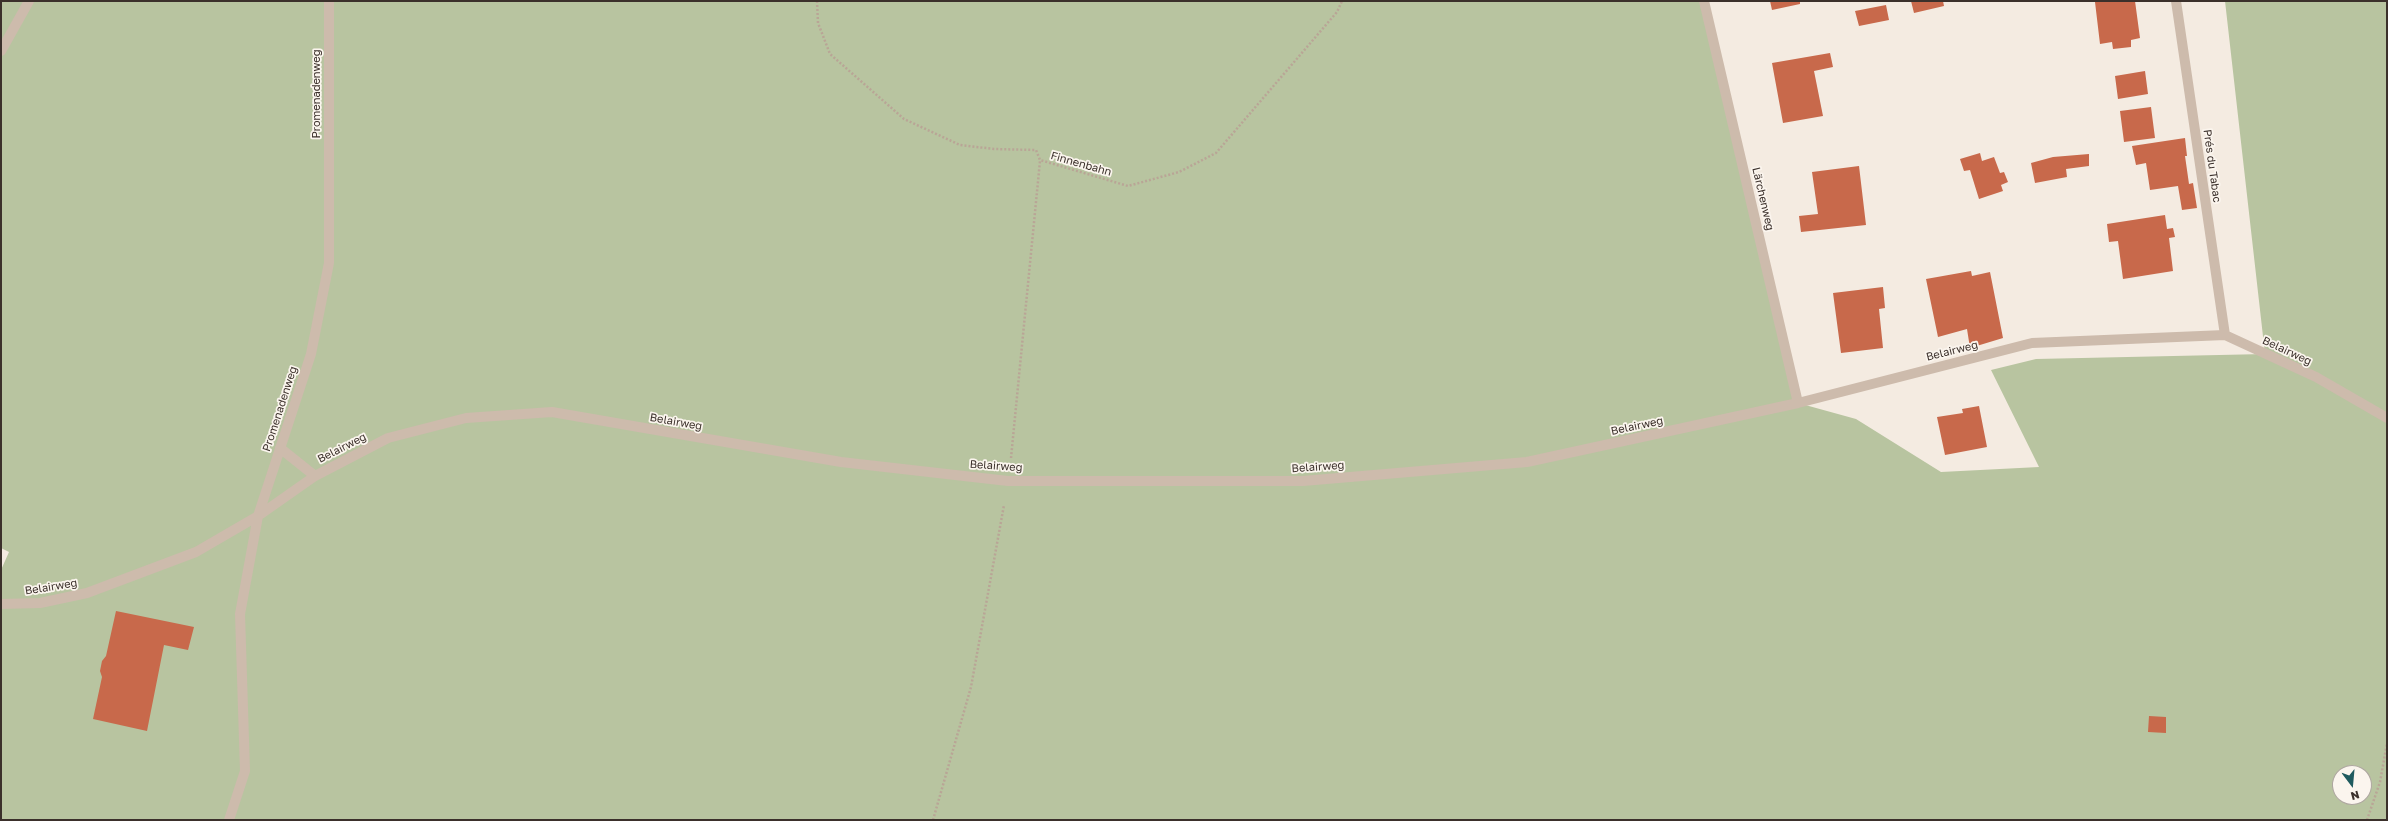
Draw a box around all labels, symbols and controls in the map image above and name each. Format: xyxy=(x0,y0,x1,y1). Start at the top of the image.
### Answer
street label: Promenadenweg xyxy=(310,50,324,138)
street label: Prés du Tabac xyxy=(2200,129,2224,203)
street label: Finnenbahn xyxy=(1049,149,1113,179)
street label: Lärchenweg xyxy=(1749,166,1777,232)
street label: Belairweg xyxy=(2260,334,2314,368)
street label: Belairweg xyxy=(1925,338,1979,364)
street label: Promenadenweg xyxy=(260,365,300,453)
street label: Belairweg xyxy=(649,411,703,433)
street label: Belairweg xyxy=(1610,414,1664,438)
street label: Belairweg xyxy=(315,430,369,466)
street label: Belairweg xyxy=(969,458,1023,474)
street label: Belairweg xyxy=(1291,459,1345,475)
street label: Belairweg xyxy=(24,576,78,598)
north arrow xyxy=(2332,765,2372,805)
text: N xyxy=(2349,789,2361,803)

